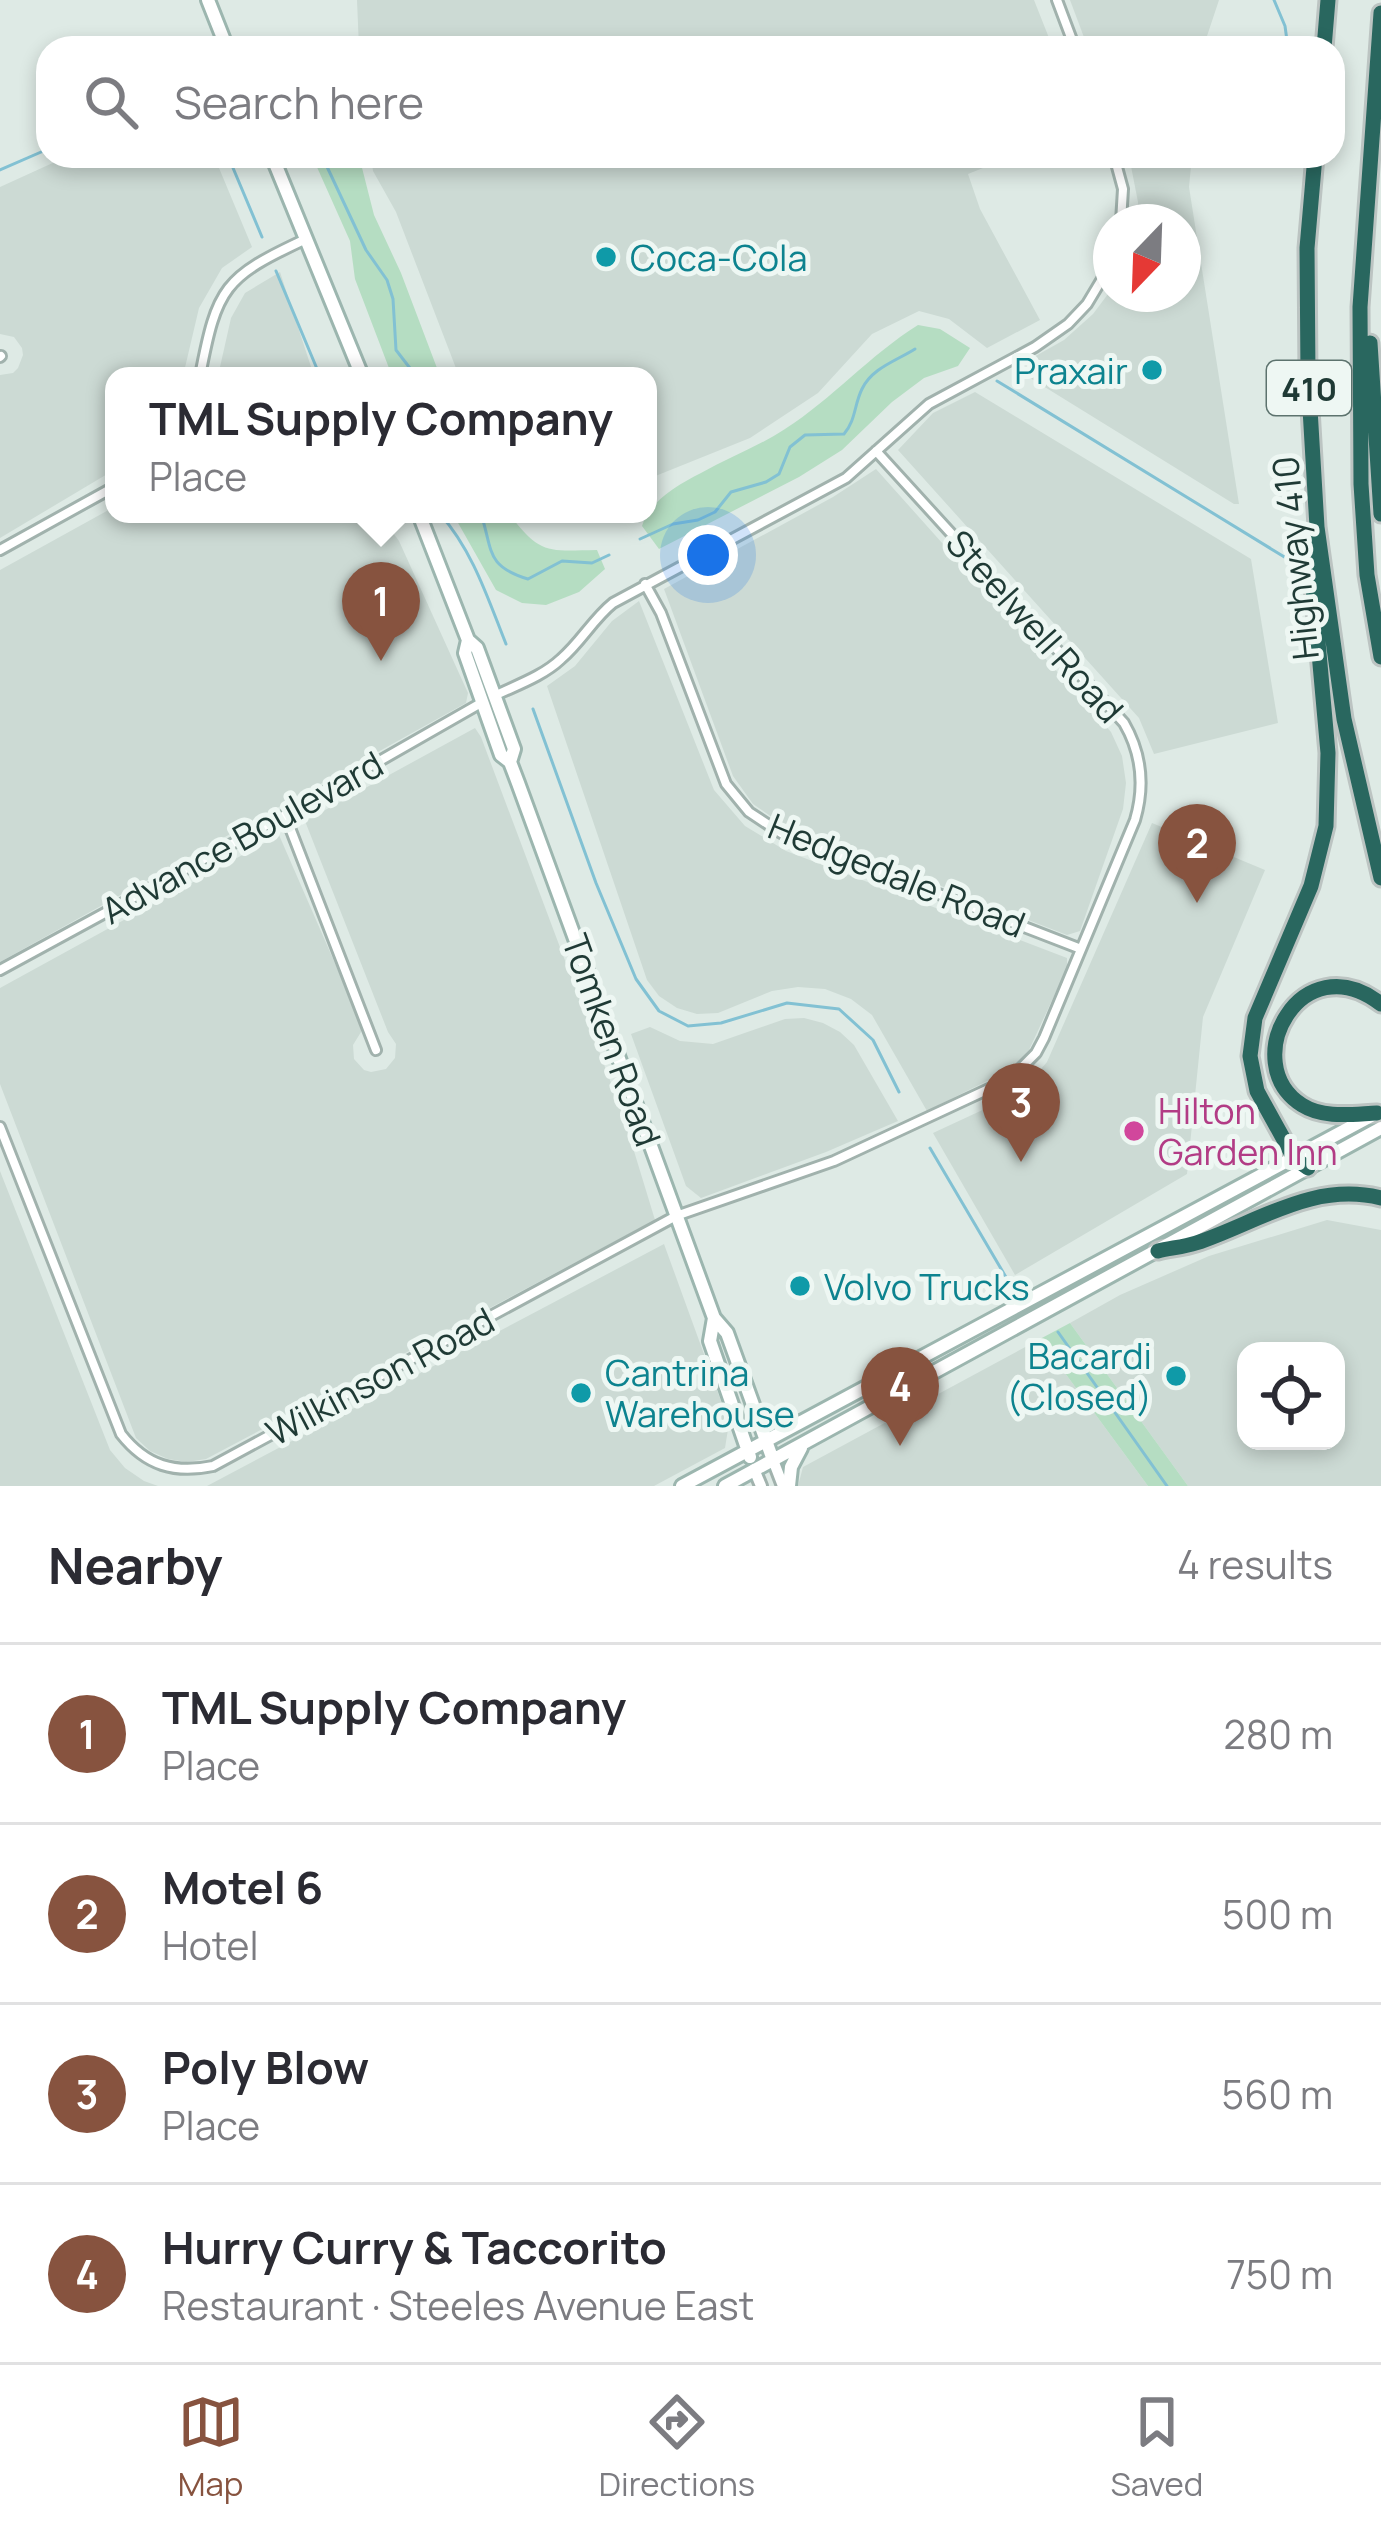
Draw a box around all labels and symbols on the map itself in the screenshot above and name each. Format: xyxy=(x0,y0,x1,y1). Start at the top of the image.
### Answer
north arrow xyxy=(1093,204,1201,312)
place label: Coca-Cola xyxy=(630,233,807,282)
marker: Coca-Cola xyxy=(593,244,619,270)
place label: Praxair xyxy=(1014,346,1128,395)
marker: Praxair xyxy=(1139,357,1165,383)
road number: 410 xyxy=(1267,361,1351,415)
street label: Highway 410 xyxy=(1260,454,1330,662)
street label: Steelwell Road xyxy=(935,519,1135,733)
your location xyxy=(678,525,738,585)
pin: 1 xyxy=(342,562,420,661)
street label: Advance Boulevard xyxy=(92,739,392,935)
street label: Hedgedale Road xyxy=(761,801,1033,949)
pin: 2 xyxy=(1158,804,1236,903)
street label: Tomken Road xyxy=(551,927,673,1153)
pin: 3 xyxy=(982,1063,1060,1162)
place label: Hilton Garden Inn xyxy=(1158,1086,1338,1176)
marker: Hilton Garden Inn xyxy=(1121,1118,1147,1144)
place label: Volvo Trucks xyxy=(824,1262,1030,1311)
marker: Volvo Trucks xyxy=(787,1273,813,1299)
street label: Wilkinson Road xyxy=(257,1295,503,1457)
place label: Bacardi (Closed) xyxy=(1006,1331,1152,1421)
pin: 4 xyxy=(861,1347,939,1446)
place label: Cantrina Warehouse xyxy=(605,1348,795,1438)
marker: Bacardi (Closed) xyxy=(1163,1363,1189,1389)
marker: Cantrina Warehouse xyxy=(568,1380,594,1406)

